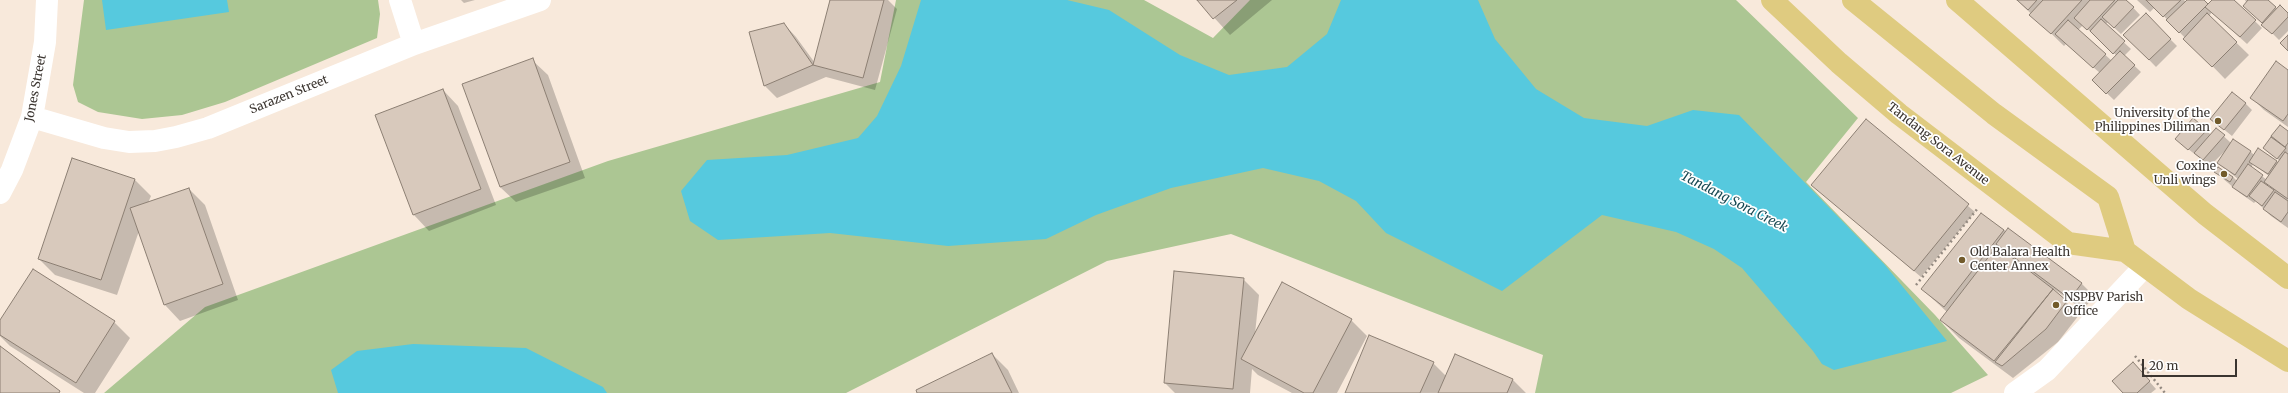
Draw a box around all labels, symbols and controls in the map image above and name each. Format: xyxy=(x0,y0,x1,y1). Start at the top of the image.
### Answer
street label: Jones Street xyxy=(22,53,50,123)
street label: Sarazen Street xyxy=(248,73,330,117)
street label: Tandang Sora Avenue xyxy=(1884,100,1992,188)
place label: University of the Philippines Diliman xyxy=(2095,107,2210,135)
marker: University of the Philippines Diliman xyxy=(2213,116,2223,126)
place label: Coxine Unli wings xyxy=(2154,160,2216,188)
water label: Tandang Sora Creek xyxy=(1678,168,1790,236)
marker: Coxine Unli wings xyxy=(2219,169,2229,179)
place label: Old Balara Health Center Annex xyxy=(1970,246,2070,274)
marker: Old Balara Health Center Annex xyxy=(1957,255,1967,265)
place label: NSPBV Parish Office xyxy=(2064,291,2143,319)
marker: NSPBV Parish Office xyxy=(2051,300,2061,310)
scale bar xyxy=(2144,351,2239,377)
text: 20 m xyxy=(2149,358,2178,373)

